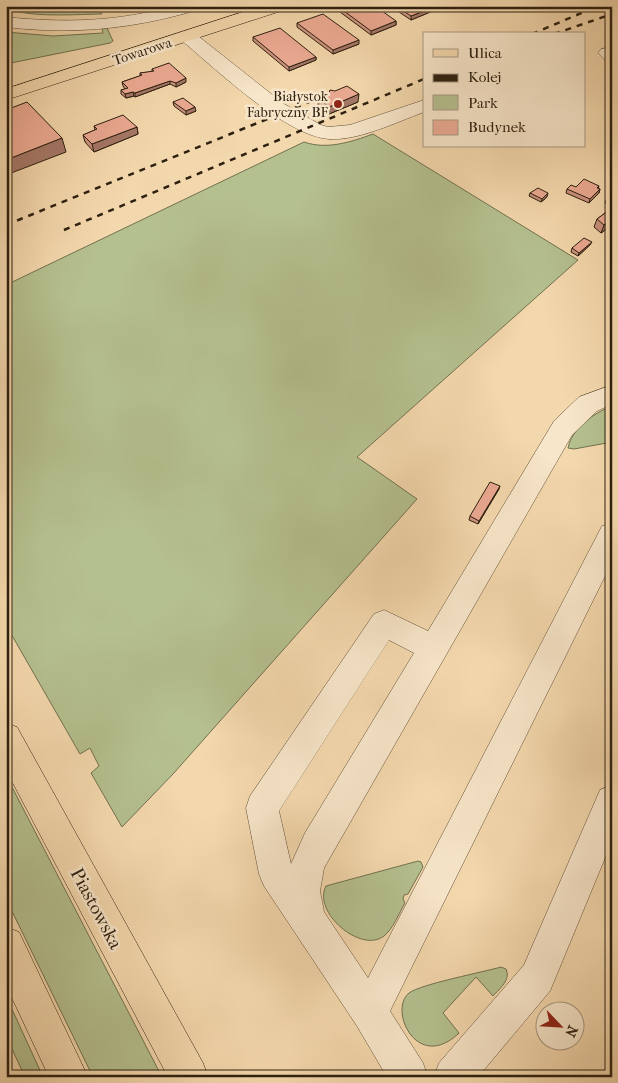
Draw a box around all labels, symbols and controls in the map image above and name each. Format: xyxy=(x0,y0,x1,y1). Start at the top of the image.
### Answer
legend xyxy=(423,32,586,148)
street label: Towarowa xyxy=(110,34,174,69)
text: Ulica xyxy=(468,44,503,62)
text: Kolej xyxy=(468,68,501,86)
place label: Białystok Fabryczny BF xyxy=(247,88,329,121)
text: Park xyxy=(468,94,498,112)
marker: Białystok Fabryczny BF xyxy=(332,98,344,110)
text: Budynek xyxy=(468,118,526,136)
street label: Piastowska xyxy=(66,864,127,953)
north arrow xyxy=(536,1000,586,1050)
text: N xyxy=(561,1023,581,1040)

